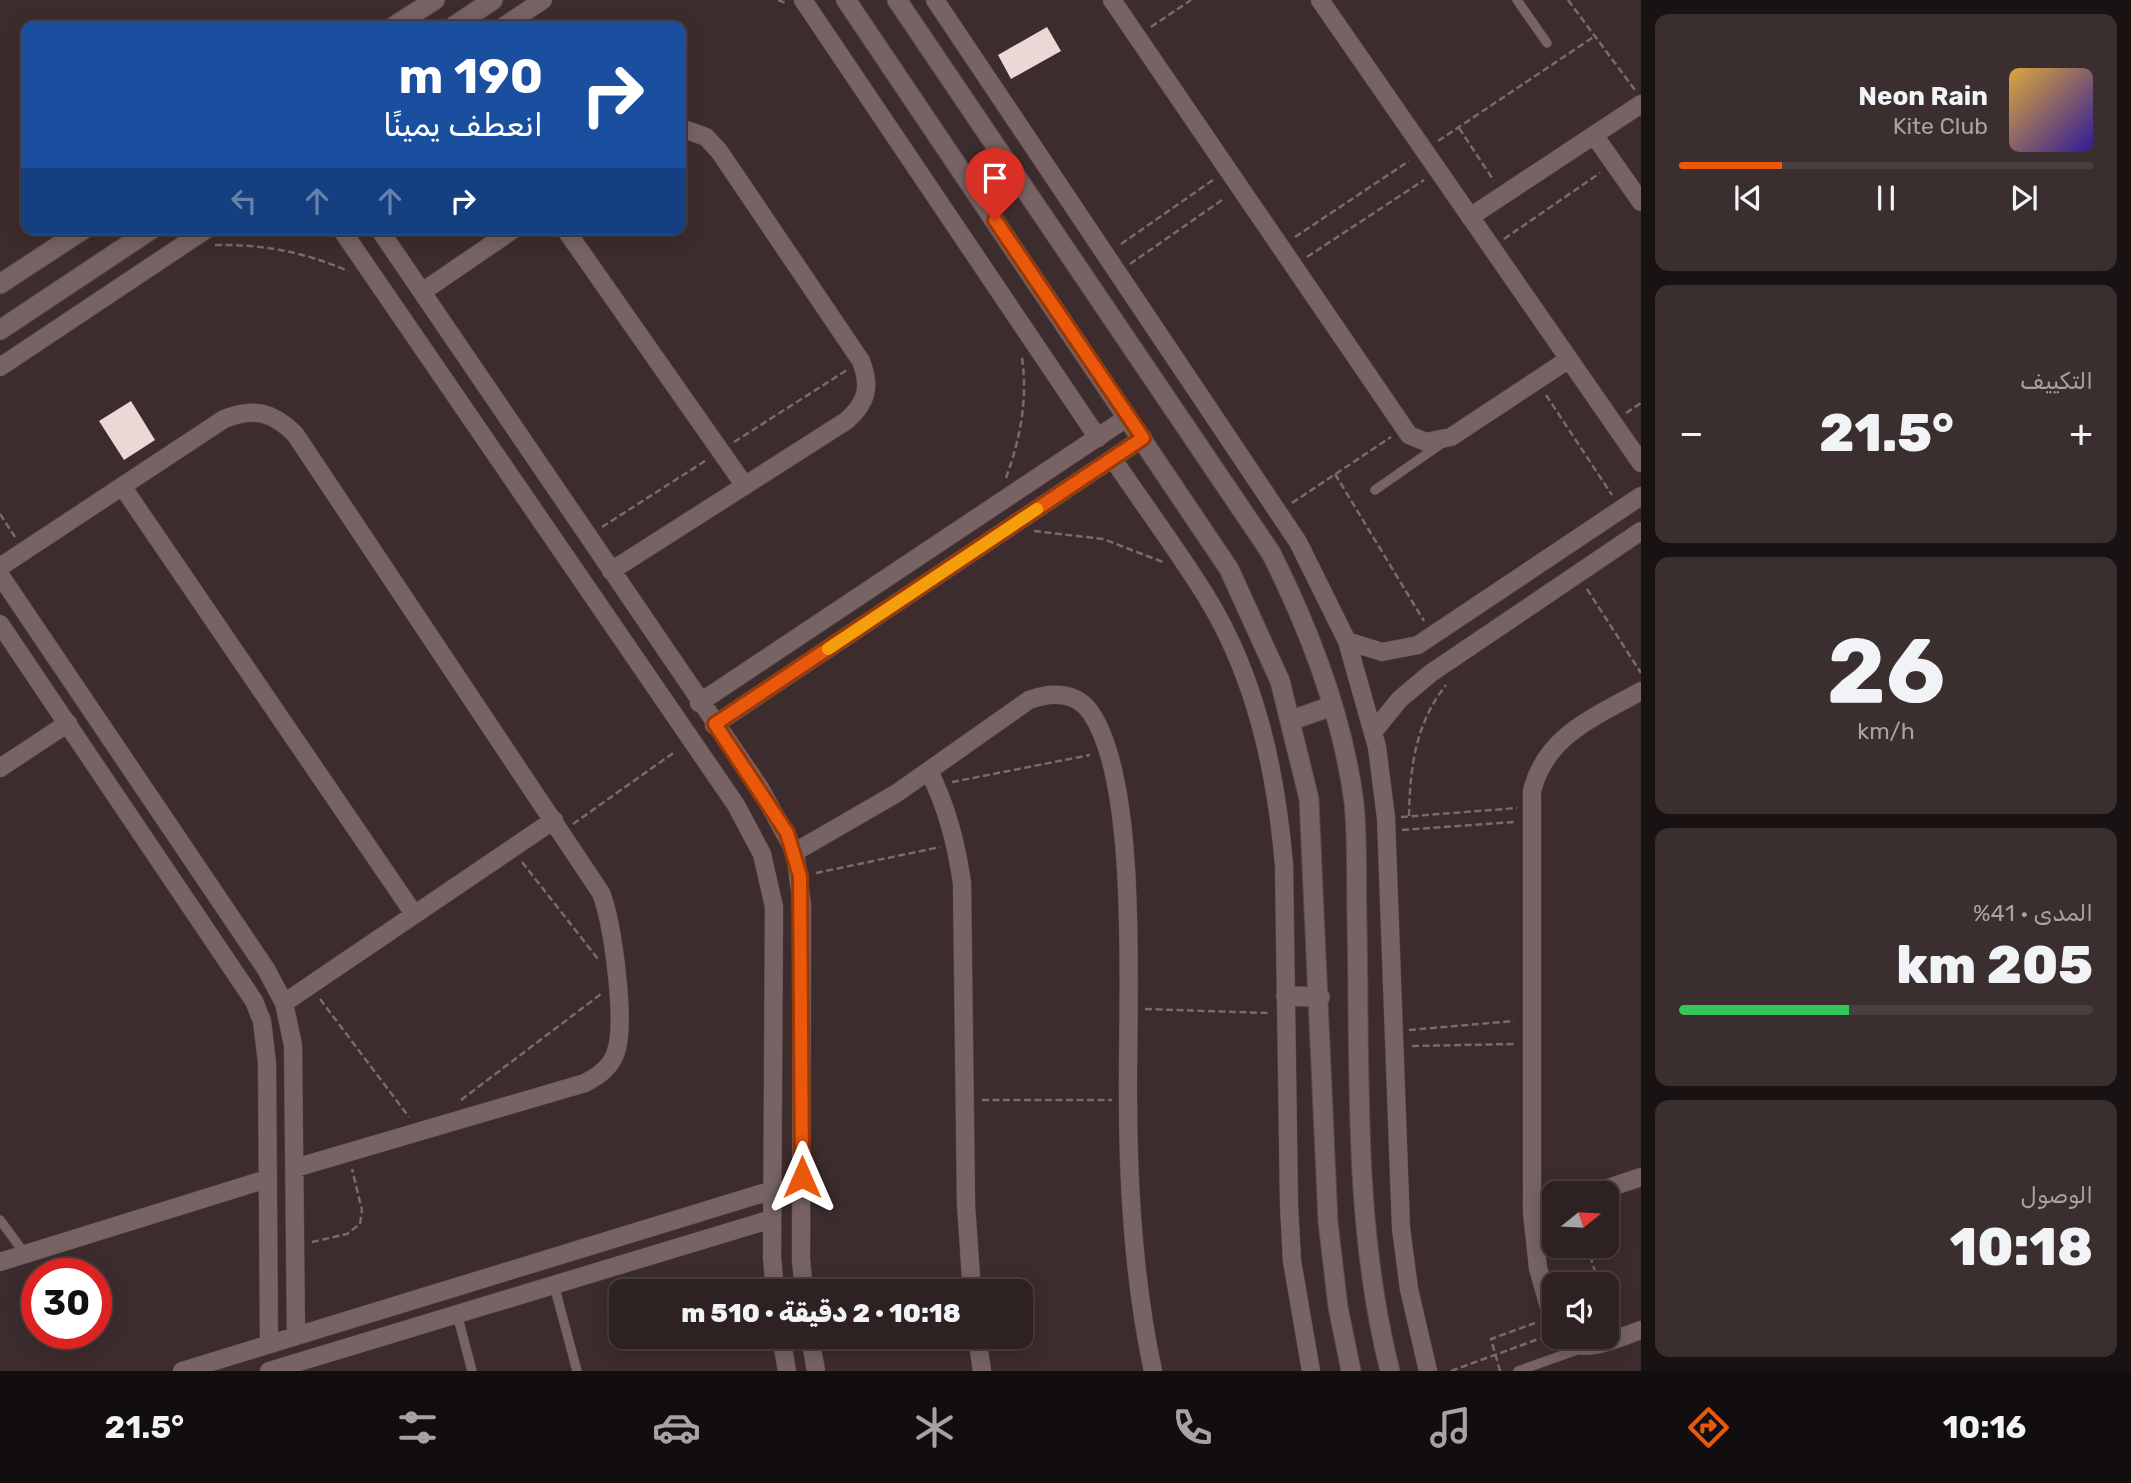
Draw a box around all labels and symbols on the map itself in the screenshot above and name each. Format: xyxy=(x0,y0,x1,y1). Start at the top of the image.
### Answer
pin xyxy=(965,148,1025,220)
position arrow xyxy=(765,1140,839,1214)
north arrow xyxy=(1542,1181,1619,1258)
speed limit sign: 30 xyxy=(21,1258,112,1349)

